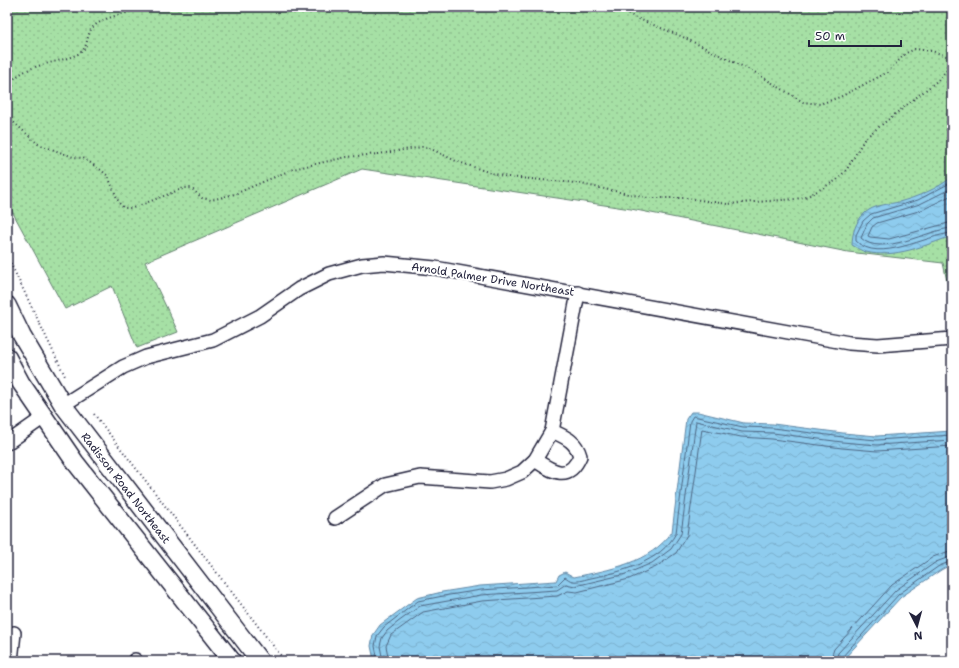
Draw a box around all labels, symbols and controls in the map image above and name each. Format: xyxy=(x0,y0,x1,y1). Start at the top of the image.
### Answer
scale bar xyxy=(809,22,901,48)
text: 50 m xyxy=(815,28,845,44)
street label: Arnold Palmer Drive Northeast xyxy=(410,259,576,300)
street label: Radisson Road Northeast xyxy=(78,430,174,547)
north arrow xyxy=(897,606,937,646)
text: N xyxy=(913,628,923,643)

